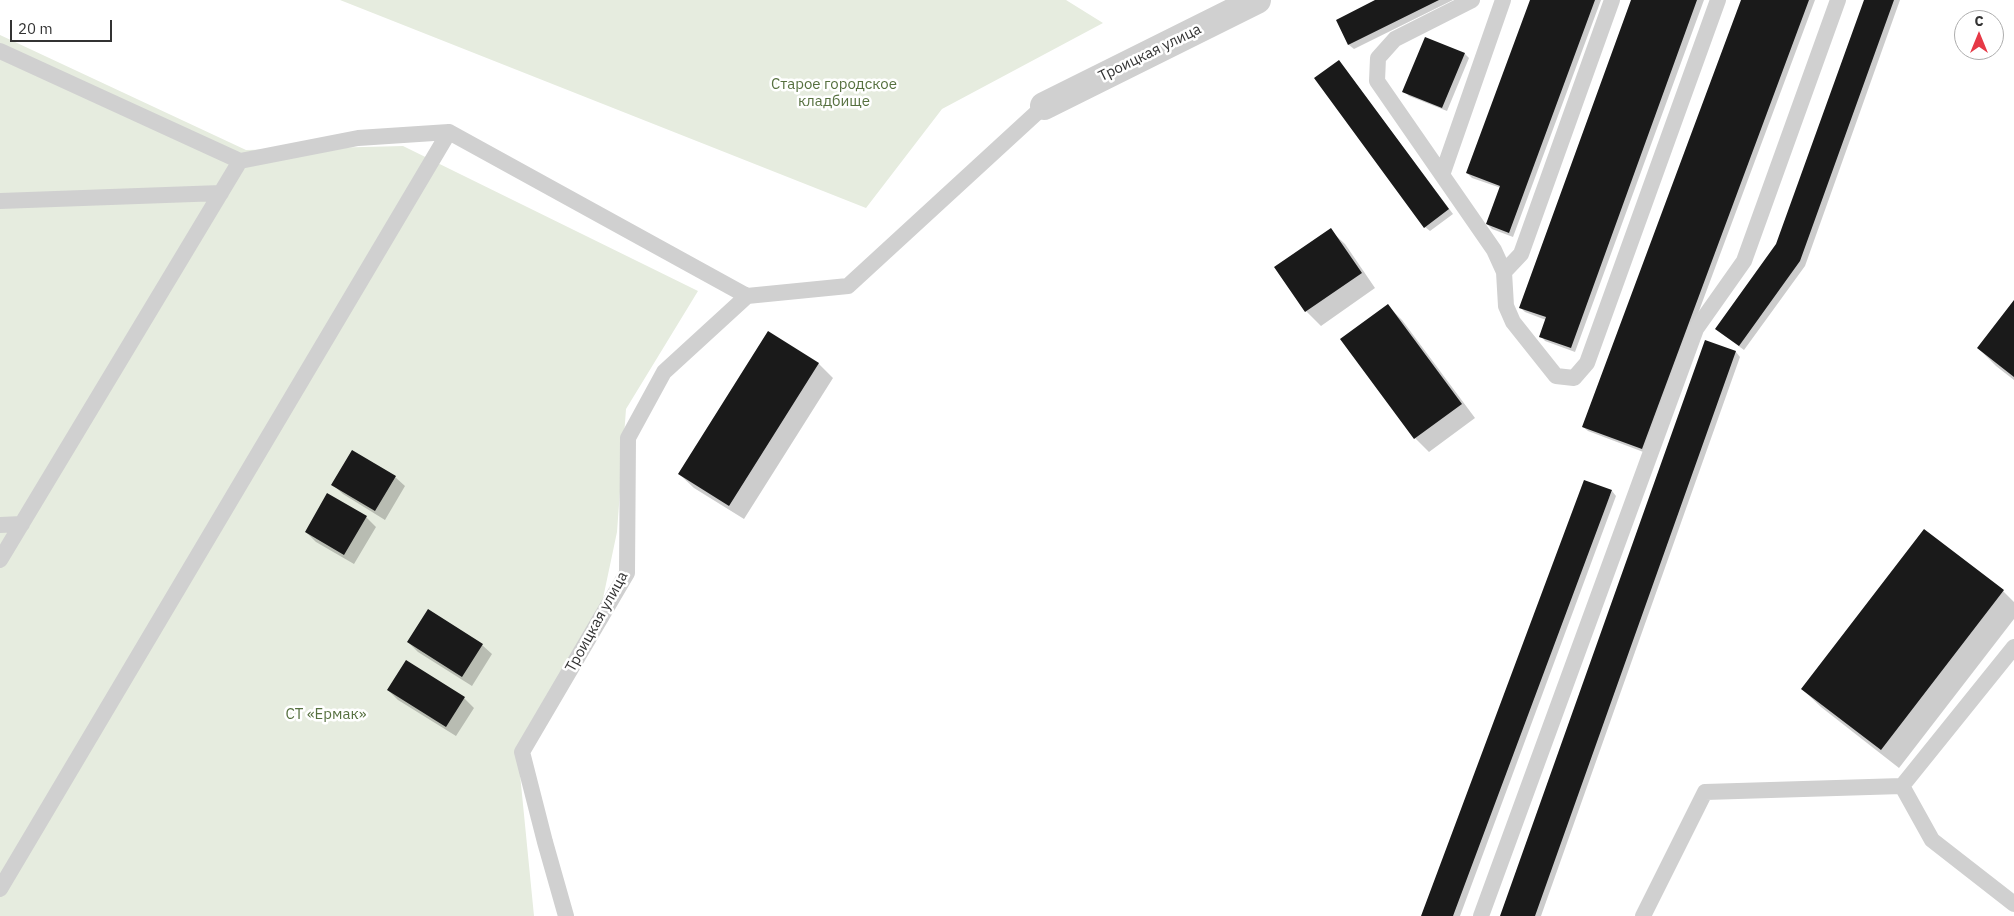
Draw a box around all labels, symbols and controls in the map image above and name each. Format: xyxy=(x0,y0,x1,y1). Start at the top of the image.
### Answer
scale bar xyxy=(12,10,115,42)
north arrow xyxy=(1954,10,2004,60)
text: С xyxy=(1974,12,1984,30)
text: 20 m xyxy=(18,19,53,38)
street label: Троицкая улица xyxy=(1096,20,1204,86)
park label: Старое городское кладбище xyxy=(771,76,897,111)
street label: Троицкая улица xyxy=(562,569,632,675)
park label: СТ «Ермак» xyxy=(286,706,366,724)

